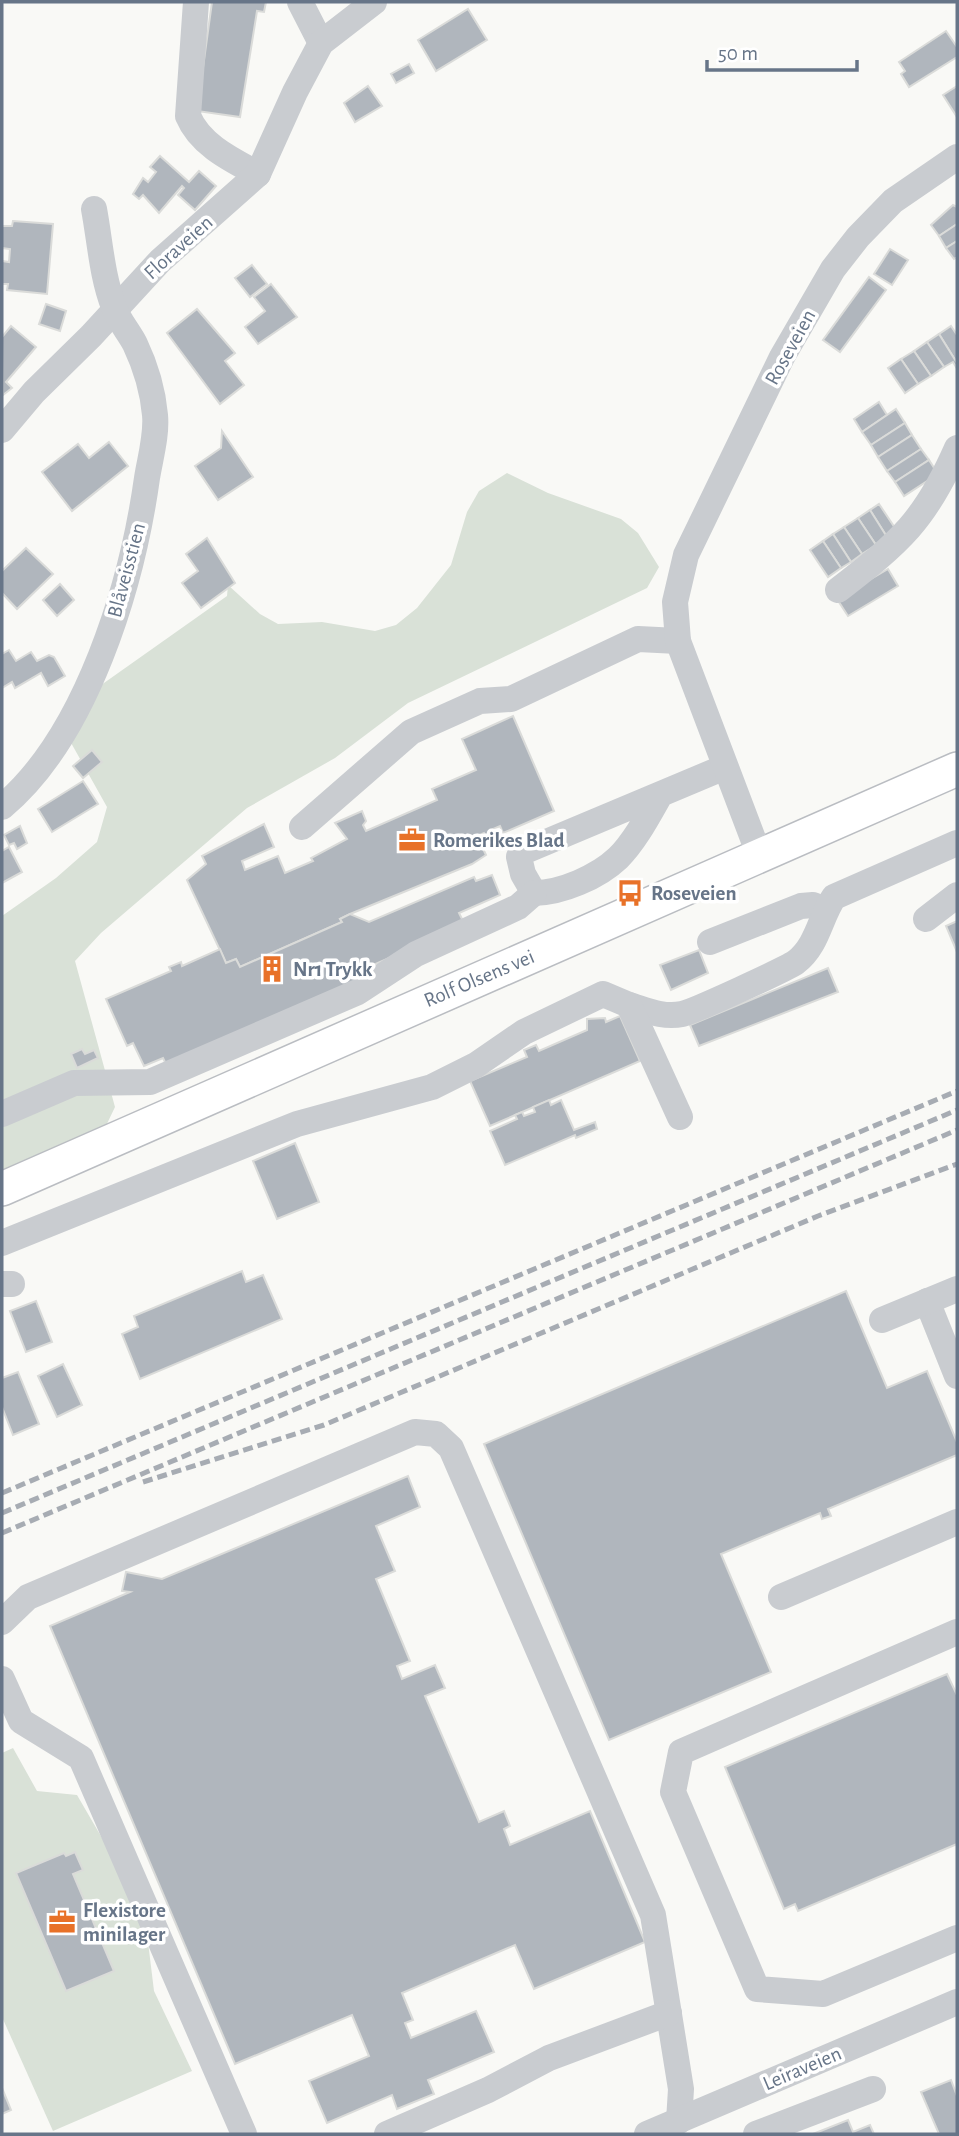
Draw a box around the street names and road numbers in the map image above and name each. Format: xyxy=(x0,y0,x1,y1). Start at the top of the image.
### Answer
street label: Floraveien xyxy=(140,211,217,283)
street label: Roseveien xyxy=(761,306,820,388)
street label: Blåveisstien xyxy=(104,521,149,620)
street label: Rolf Olsens vei xyxy=(421,946,537,1011)
street label: Leiraveien xyxy=(760,2043,845,2094)

